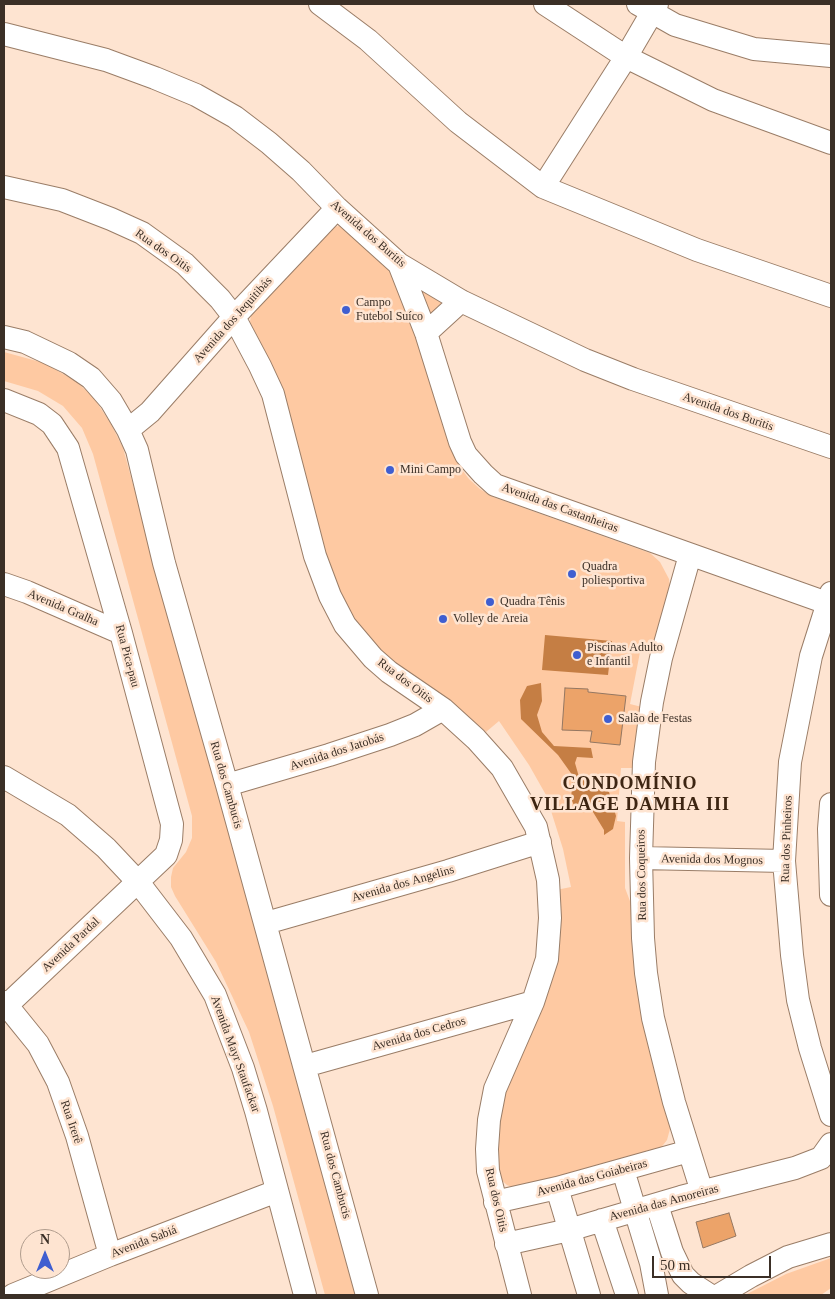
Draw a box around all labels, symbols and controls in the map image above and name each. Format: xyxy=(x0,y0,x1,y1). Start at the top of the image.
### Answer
street label: Avenida dos Buritis xyxy=(327,197,409,271)
street label: Rua dos Oitis xyxy=(132,226,194,276)
street label: Avenida dos Jequitibás xyxy=(191,274,275,366)
place label: Campo Futebol Suíco xyxy=(356,296,423,324)
marker: Campo Futebol Suíco xyxy=(340,304,352,316)
street label: Avenida dos Buritis xyxy=(681,390,775,434)
place label: Mini Campo xyxy=(400,463,461,477)
marker: Mini Campo xyxy=(384,464,396,476)
street label: Avenida das Castanheiras xyxy=(500,480,620,536)
place label: Quadra poliesportiva xyxy=(582,560,645,588)
marker: Quadra poliesportiva xyxy=(566,568,578,580)
street label: Avenida Gralha xyxy=(25,587,101,629)
place label: Quadra Tênis xyxy=(500,595,565,609)
marker: Quadra Tênis xyxy=(484,596,496,608)
place label: Volley de Areia xyxy=(453,612,528,626)
marker: Volley de Areia xyxy=(437,613,449,625)
street label: Rua Pica-pau xyxy=(112,623,142,689)
place label: Piscinas Adulto e Infantil xyxy=(587,641,663,669)
marker: Piscinas Adulto e Infantil xyxy=(571,649,583,661)
street label: Rua dos Oitis xyxy=(375,656,435,706)
place label: Salão de Festas xyxy=(618,712,692,726)
marker: Salão de Festas xyxy=(602,713,614,725)
street label: Avenida dos Jatobás xyxy=(288,730,386,774)
street label: Rua dos Cambucis xyxy=(207,740,245,830)
district label: CONDOMÍNIO VILLAGE DAMHA III xyxy=(528,773,732,816)
street label: Rua dos Pinheiros xyxy=(778,795,796,883)
street label: Rua dos Coqueiros xyxy=(634,829,650,921)
street label: Avenida dos Mognos xyxy=(661,852,763,868)
street label: Avenida dos Angelins xyxy=(350,863,456,905)
street label: Avenida Pardal xyxy=(39,915,103,975)
street label: Avenida Mayr Staufackar xyxy=(207,994,263,1114)
street label: Avenida dos Cedros xyxy=(371,1014,467,1054)
street label: Rua Irerê xyxy=(57,1098,85,1146)
street label: Rua dos Cambucis xyxy=(316,1130,354,1220)
street label: Avenida das Goiabeiras xyxy=(535,1156,649,1200)
street label: Rua dos Oitis xyxy=(482,1167,510,1233)
street label: Avenida das Amoreiras xyxy=(608,1181,720,1225)
street label: Avenida Sabiá xyxy=(109,1223,179,1261)
north arrow xyxy=(20,1229,70,1279)
text: N xyxy=(40,1232,50,1247)
scale bar xyxy=(655,1246,774,1278)
text: 50 m xyxy=(660,1257,690,1273)

